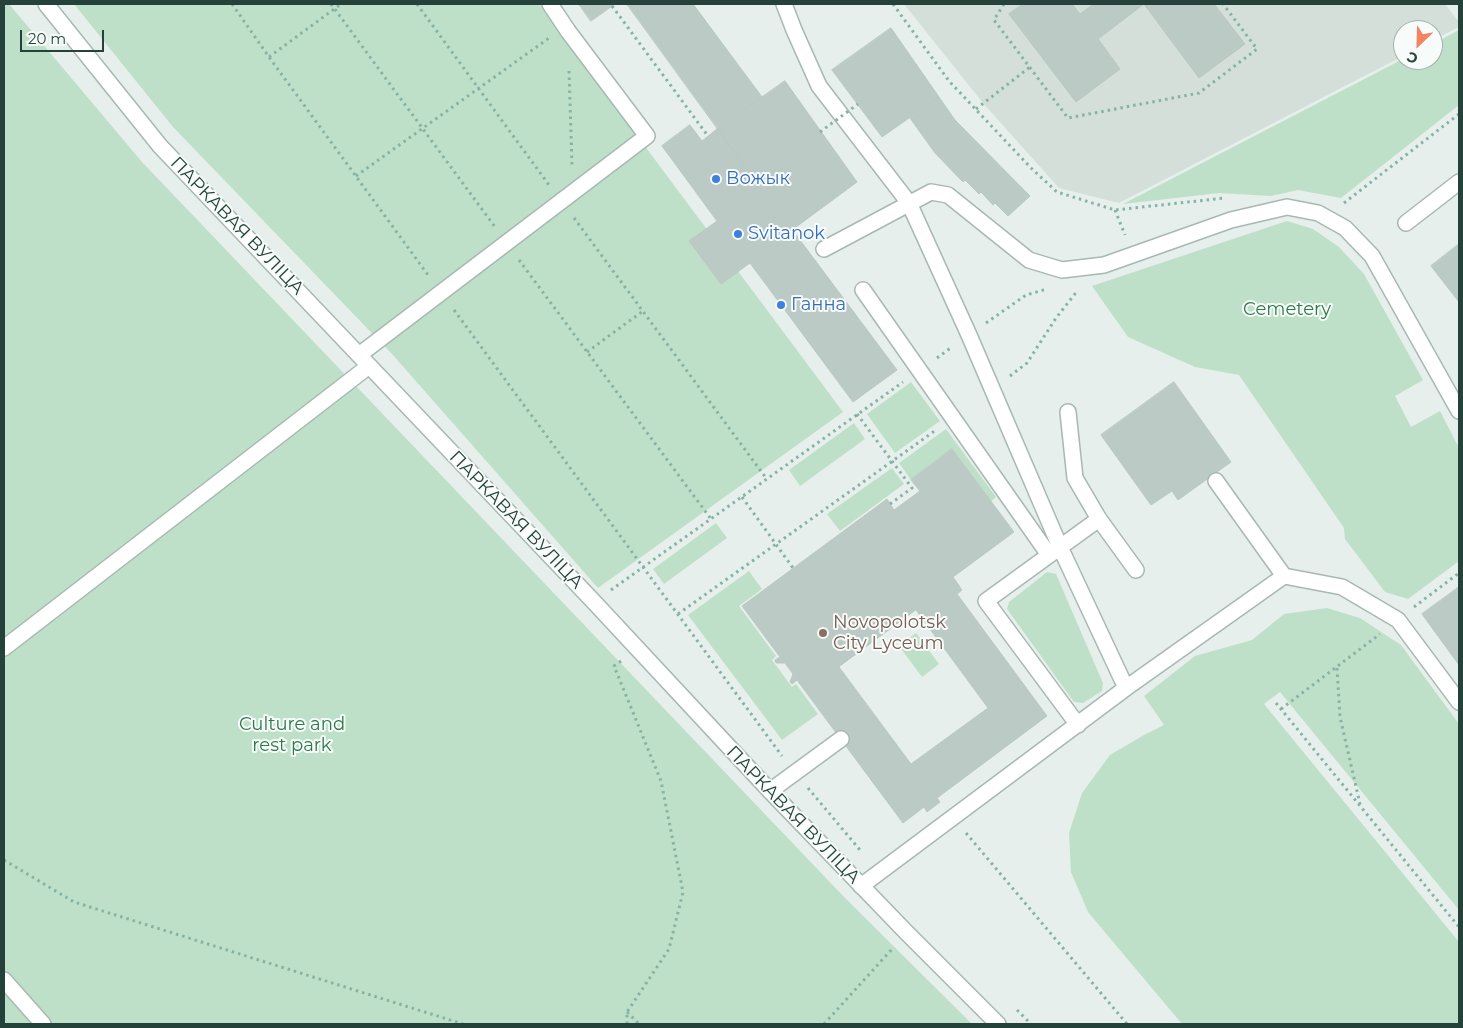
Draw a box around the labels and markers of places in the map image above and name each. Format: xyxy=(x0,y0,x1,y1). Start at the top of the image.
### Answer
place label: Вожык xyxy=(726,168,790,190)
marker: Вожык xyxy=(710,173,722,185)
place label: Svitanok xyxy=(748,223,825,245)
marker: Svitanok xyxy=(732,228,744,240)
place label: Ганна xyxy=(791,294,846,316)
marker: Ганна xyxy=(775,299,787,311)
place label: Novopolotsk City Lyceum xyxy=(833,612,946,654)
marker: Novopolotsk City Lyceum xyxy=(817,627,829,639)

